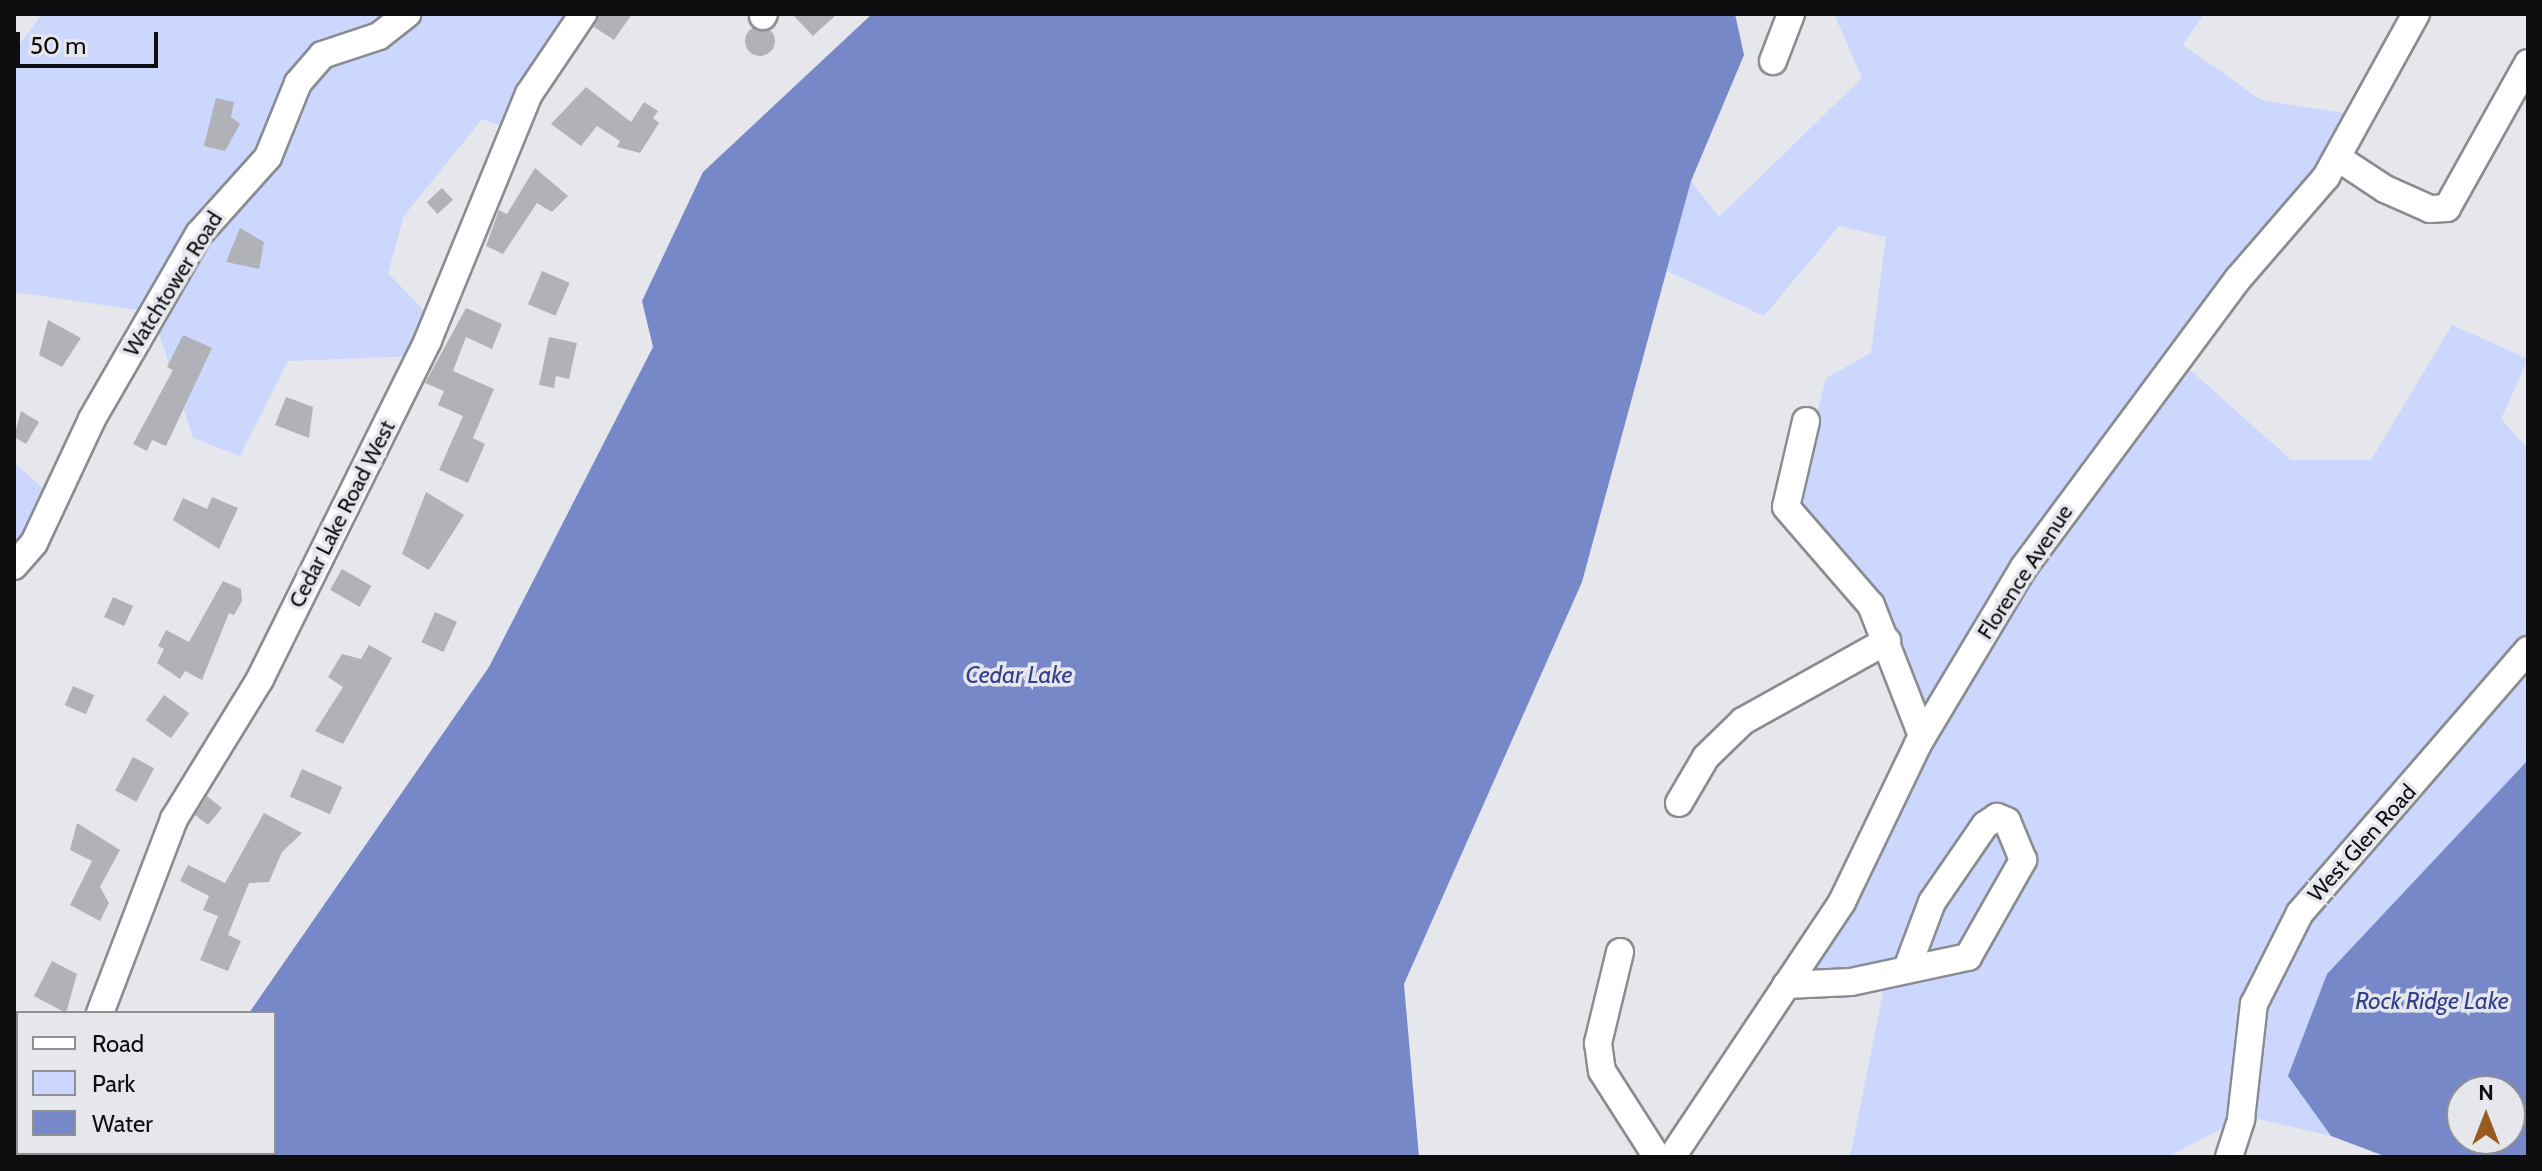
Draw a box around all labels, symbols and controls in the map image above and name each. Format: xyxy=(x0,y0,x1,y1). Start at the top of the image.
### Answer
scale bar xyxy=(20,16,162,66)
text: 50 m xyxy=(30,31,86,60)
street label: Watchtower Road xyxy=(118,207,228,361)
street label: Cedar Lake Road West xyxy=(283,416,401,612)
street label: Florence Avenue xyxy=(1972,500,2078,644)
water label: Cedar Lake xyxy=(966,661,1072,689)
street label: West Glen Road xyxy=(2302,779,2422,907)
water label: Rock Ridge Lake xyxy=(2355,987,2509,1015)
legend xyxy=(16,1011,276,1155)
text: Road xyxy=(92,1029,144,1058)
text: Park xyxy=(92,1069,135,1098)
north arrow xyxy=(2446,1075,2526,1155)
text: N xyxy=(2478,1079,2494,1106)
text: Water xyxy=(92,1109,153,1138)

